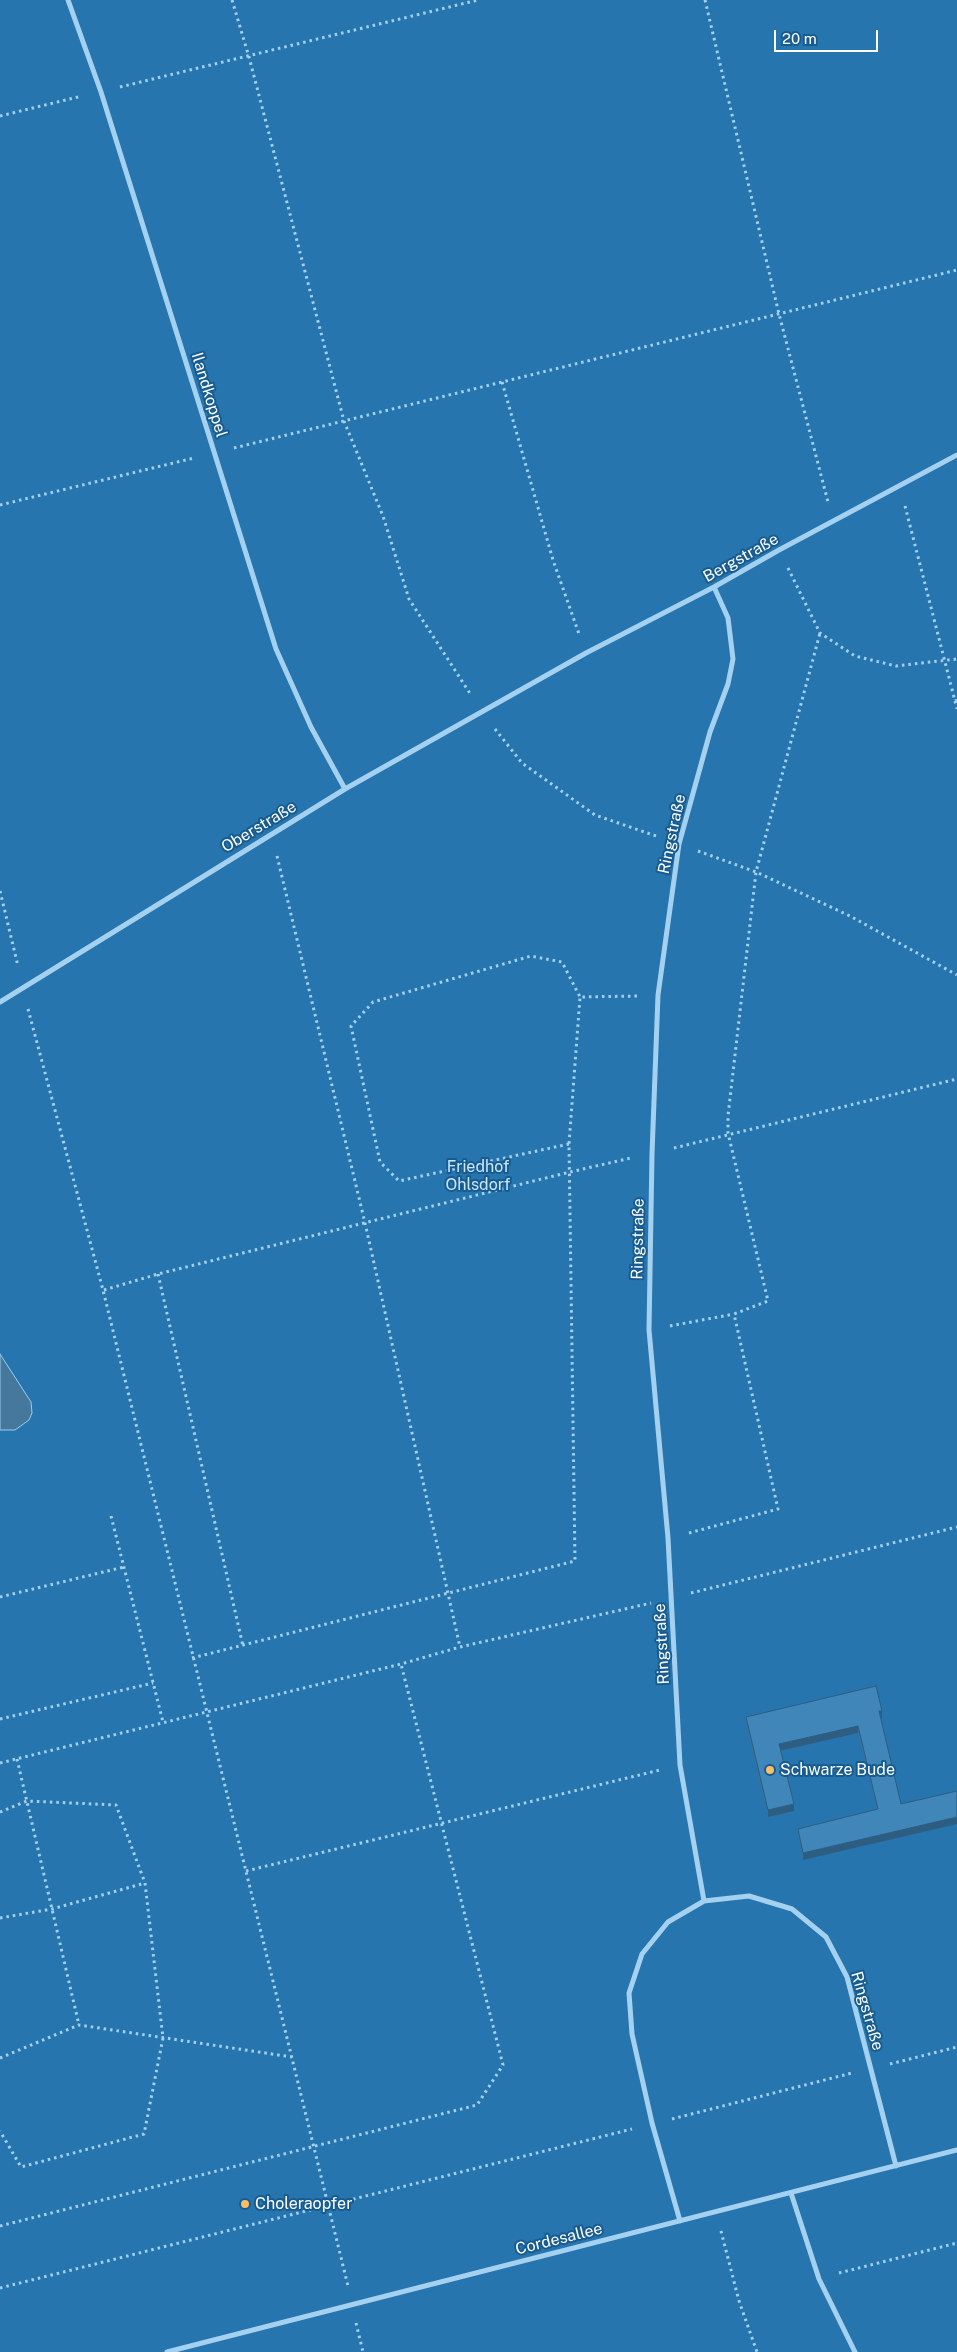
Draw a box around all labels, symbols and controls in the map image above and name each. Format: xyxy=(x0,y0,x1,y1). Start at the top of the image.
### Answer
scale bar xyxy=(777,20,881,52)
text: 20 m xyxy=(782,30,817,47)
street label: Ilandkoppel xyxy=(187,350,231,440)
street label: Bergstraße xyxy=(700,529,782,587)
street label: Ringstraße xyxy=(654,792,690,876)
street label: Oberstraße xyxy=(218,797,300,857)
park label: Friedhof Ohlsdorf xyxy=(446,1157,510,1195)
street label: Ringstraße xyxy=(628,1198,648,1280)
street label: Ringstraße xyxy=(650,1603,674,1685)
place label: Schwarze Bude xyxy=(780,1760,895,1780)
marker: Schwarze Bude xyxy=(764,1764,776,1776)
street label: Ringstraße xyxy=(847,1969,887,2053)
place label: Choleraopfer xyxy=(255,2194,352,2214)
marker: Choleraopfer xyxy=(239,2198,251,2210)
street label: Cordesallee xyxy=(514,2219,604,2259)

